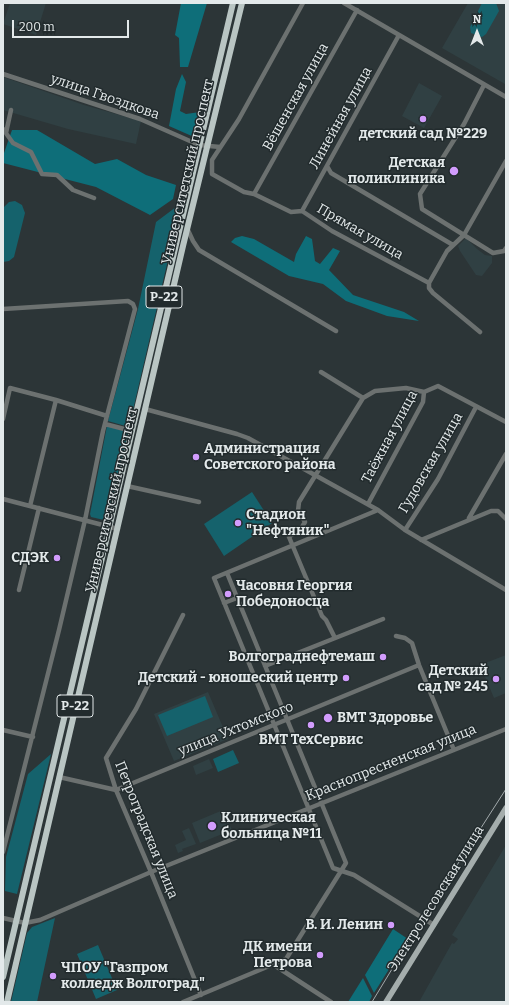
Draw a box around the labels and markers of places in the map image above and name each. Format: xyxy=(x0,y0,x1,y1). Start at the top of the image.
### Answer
marker: детский сад №229 xyxy=(418,114,428,124)
place label: детский сад №229 xyxy=(359,126,487,142)
place label: Детская поликлиника xyxy=(348,155,445,188)
marker: Детская поликлиника xyxy=(448,165,460,177)
place label: Администрация Советского района xyxy=(204,441,336,474)
marker: Администрация Советского района xyxy=(191,452,201,462)
place label: Стадион "Нефтяник" xyxy=(246,507,329,540)
marker: Стадион "Нефтяник" xyxy=(233,518,243,528)
place label: СДЭК xyxy=(11,550,49,566)
marker: СДЭК xyxy=(52,553,62,563)
place label: Часовня Георгия Победоносца xyxy=(236,578,352,610)
marker: Часовня Георгия Победоносца xyxy=(223,589,233,599)
place label: Волгограднефтемаш xyxy=(228,649,375,665)
marker: Волгограднефтемаш xyxy=(378,652,388,662)
place label: Детский сад № 245 xyxy=(417,663,488,696)
place label: Детский - юношеский центр xyxy=(138,670,338,686)
marker: Детский - юношеский центр xyxy=(341,673,351,683)
marker: Детский сад № 245 xyxy=(491,674,501,684)
place label: ВМТ Здоровье xyxy=(337,710,433,726)
marker: ВМТ Здоровье xyxy=(322,712,334,724)
marker: ВМТ ТехСервис xyxy=(306,720,316,730)
place label: ВМТ ТехСервис xyxy=(259,732,363,748)
place label: Клиническая больница №11 xyxy=(221,810,322,842)
marker: Клиническая больница №11 xyxy=(206,820,218,832)
place label: В. И. Ленин xyxy=(306,917,383,933)
marker: В. И. Ленин xyxy=(386,920,396,930)
place label: ДК имени Петрова xyxy=(243,939,312,972)
marker: ДК имени Петрова xyxy=(315,950,325,960)
place label: ЧПОУ "Газпром колледж Волгоград" xyxy=(61,960,205,992)
marker: ЧПОУ "Газпром колледж Волгоград" xyxy=(48,971,58,981)

